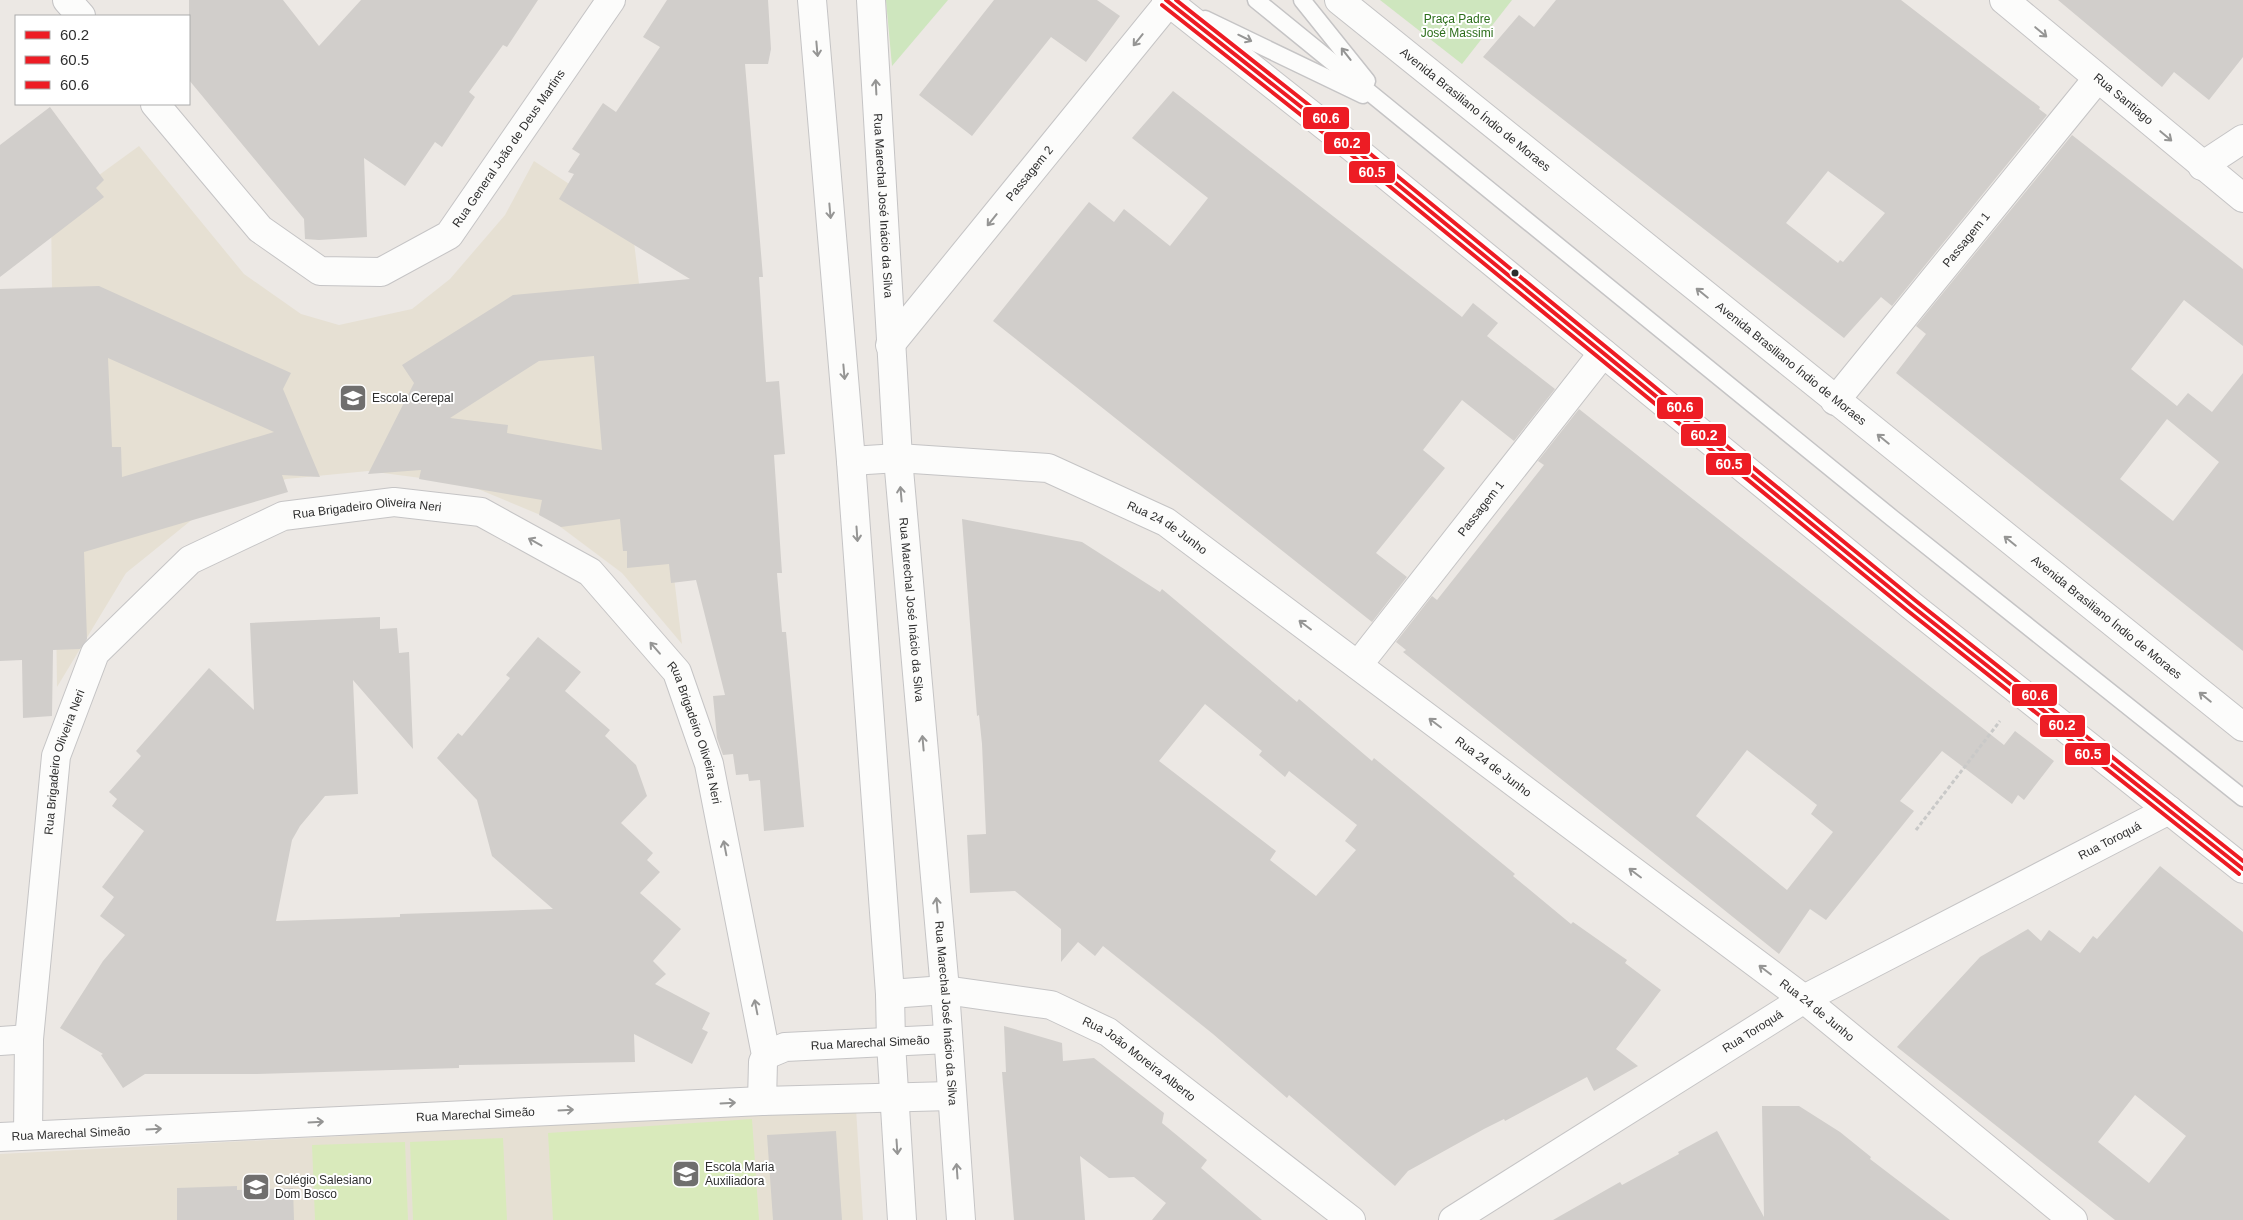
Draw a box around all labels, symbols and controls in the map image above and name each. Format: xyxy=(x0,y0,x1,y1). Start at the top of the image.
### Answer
park label: Praça Padre José Massimi xyxy=(1421,12,1493,40)
legend xyxy=(15,15,190,105)
text: 60.2 xyxy=(60,26,89,43)
one-way arrow xyxy=(2034,26,2047,37)
one-way arrow xyxy=(1133,33,1144,46)
one-way arrow xyxy=(1237,33,1252,43)
one-way arrow xyxy=(812,40,821,56)
street label: Avenida Brasiliano Índio de Moraes xyxy=(1397,45,1553,174)
one-way arrow xyxy=(1340,48,1351,61)
text: 60.5 xyxy=(60,51,89,68)
street label: Rua General João de Deus Martins xyxy=(449,67,568,230)
street label: Rua Santiago xyxy=(2091,70,2156,128)
text: 60.6 xyxy=(60,76,89,93)
one-way arrow xyxy=(871,79,881,96)
line badge: 60.6 xyxy=(1302,106,1350,130)
text: 60.6 xyxy=(1312,110,1340,126)
street label: Rua Marechal José Inácio da Silva xyxy=(871,113,896,299)
one-way arrow xyxy=(2159,130,2172,141)
line badge: 60.2 xyxy=(1323,131,1371,155)
text: 60.2 xyxy=(1333,135,1361,151)
street label: Passagem 2 xyxy=(1003,143,1056,204)
line badge: 60.5 xyxy=(1348,160,1396,184)
text: 60.5 xyxy=(1358,164,1386,180)
one-way arrow xyxy=(825,202,835,218)
street label: Passagem 1 xyxy=(1940,209,1993,270)
one-way arrow xyxy=(986,214,997,227)
unlabelled marker xyxy=(1510,268,1520,278)
one-way arrow xyxy=(1696,288,1709,299)
street label: Avenida Brasiliano Índio de Moraes xyxy=(1713,299,1869,428)
one-way arrow xyxy=(839,364,849,380)
school or university icon: Escola Cerepal xyxy=(338,383,368,413)
place label: Escola Cerepal xyxy=(372,391,453,405)
line badge: 60.6 xyxy=(1656,396,1704,420)
text: 60.6 xyxy=(1666,399,1694,415)
line badge: 60.2 xyxy=(1680,423,1727,447)
text: 60.2 xyxy=(1690,427,1718,443)
one-way arrow xyxy=(1876,434,1889,445)
line badge: 60.5 xyxy=(1705,452,1752,476)
text: 60.5 xyxy=(1715,456,1743,472)
street label: Passagem 1 xyxy=(1455,478,1507,539)
one-way arrow xyxy=(896,486,906,502)
street label: Rua Brigadeiro Oliveira Neri xyxy=(292,495,442,522)
street label: Rua 24 de Junho xyxy=(1125,498,1210,557)
street label: Rua Marechal José Inácio da Silva xyxy=(896,517,927,703)
one-way arrow xyxy=(852,526,861,542)
one-way arrow xyxy=(2003,535,2016,546)
one-way arrow xyxy=(528,537,543,547)
street label: Avenida Brasiliano Índio de Moraes xyxy=(2029,553,2185,682)
one-way arrow xyxy=(1299,620,1312,631)
one-way arrow xyxy=(650,641,661,654)
street label: Rua Brigadeiro Oliveira Neri xyxy=(664,659,724,805)
line badge: 60.6 xyxy=(2011,683,2058,707)
text: 60.6 xyxy=(2021,687,2049,703)
street label: Rua Brigadeiro Oliveira Neri xyxy=(42,688,88,835)
one-way arrow xyxy=(2199,691,2212,702)
line badge: 60.2 xyxy=(2039,714,2086,738)
text: 60.2 xyxy=(2048,717,2076,733)
one-way arrow xyxy=(1428,718,1442,728)
street label: Rua 24 de Junho xyxy=(1453,734,1535,800)
one-way arrow xyxy=(918,735,928,751)
line badge: 60.5 xyxy=(2064,742,2111,766)
text: 60.5 xyxy=(2074,746,2102,762)
street label: Rua Toroquá xyxy=(2076,819,2144,863)
one-way arrow xyxy=(720,840,730,856)
one-way arrow xyxy=(1628,868,1642,878)
one-way arrow xyxy=(933,897,942,913)
street label: Rua Marechal José Inácio da Silva xyxy=(932,920,960,1106)
one-way arrow xyxy=(1759,965,1772,976)
street label: Rua 24 de Junho xyxy=(1777,976,1857,1045)
one-way arrow xyxy=(751,1000,761,1016)
street label: Rua Toroquá xyxy=(1720,1007,1786,1056)
street label: Rua João Moreira Alberto xyxy=(1080,1014,1199,1104)
street label: Rua Marechal Simeão xyxy=(811,1033,930,1053)
one-way arrow xyxy=(720,1098,736,1107)
street label: Rua Marechal Simeão xyxy=(416,1105,535,1124)
one-way arrow xyxy=(557,1106,573,1115)
one-way arrow xyxy=(308,1117,324,1126)
street label: Rua Marechal Simeão xyxy=(11,1124,131,1143)
one-way arrow xyxy=(145,1125,161,1134)
one-way arrow xyxy=(892,1139,901,1155)
school or university icon: Escola Maria Auxiliadora xyxy=(671,1159,701,1189)
place label: Escola Maria Auxiliadora xyxy=(705,1160,775,1188)
one-way arrow xyxy=(952,1164,962,1180)
school or university icon: Colégio Salesiano Dom Bosco xyxy=(241,1172,271,1202)
place label: Colégio Salesiano Dom Bosco xyxy=(275,1173,372,1201)

